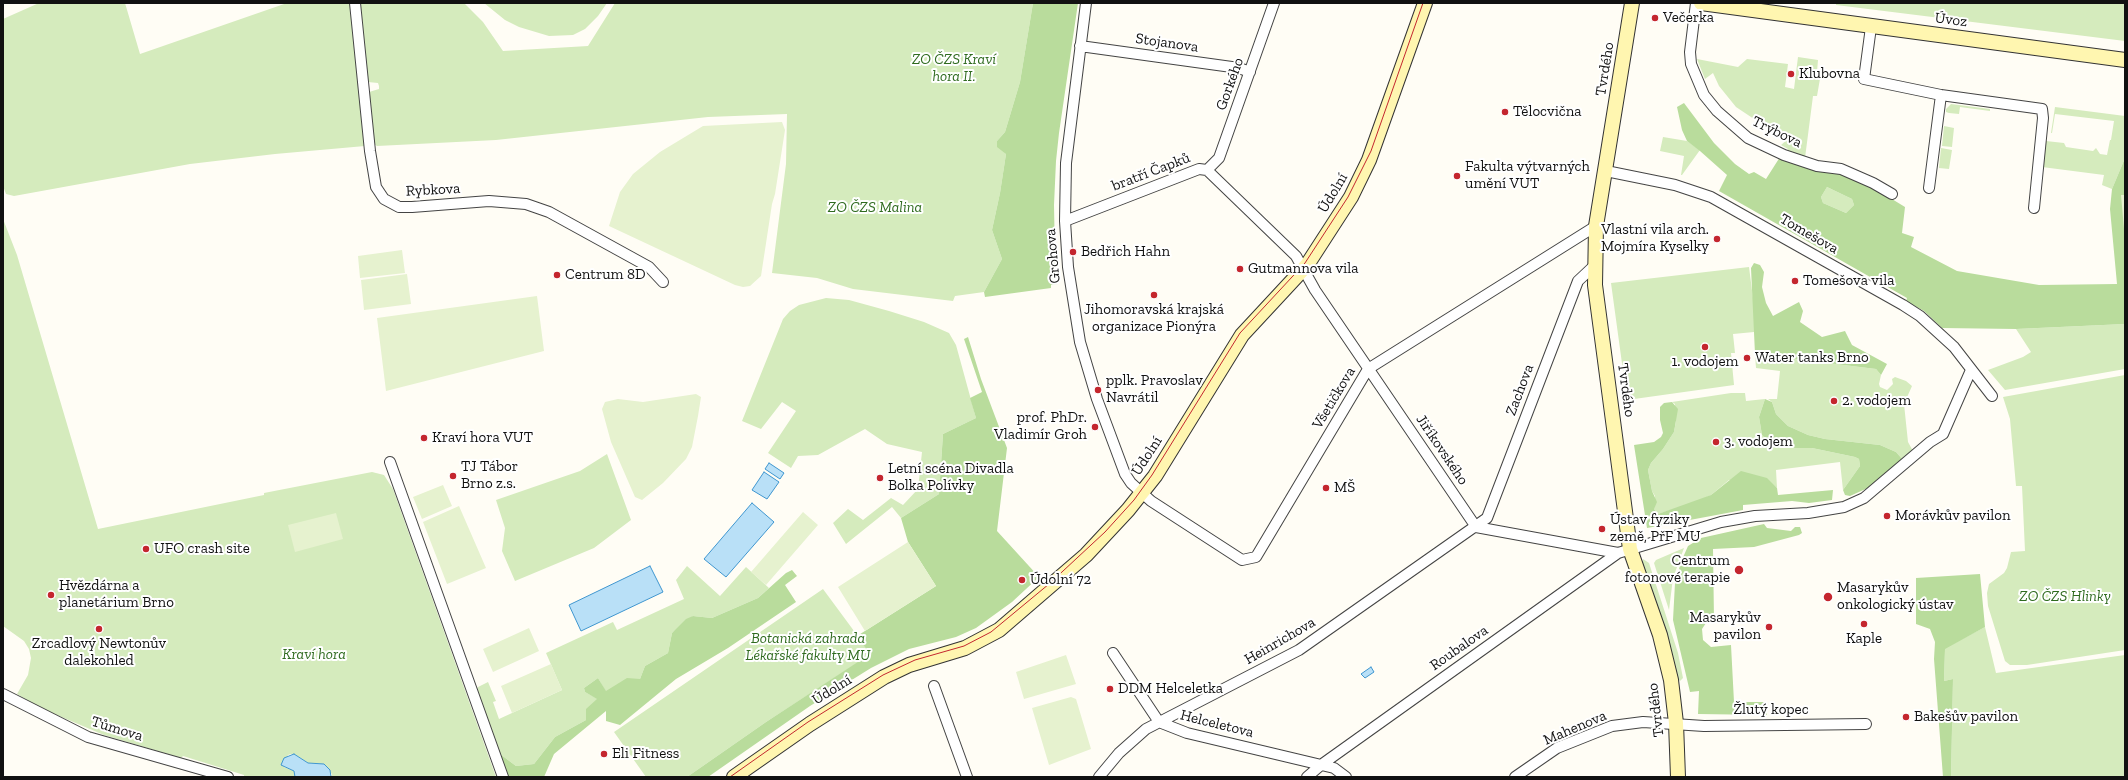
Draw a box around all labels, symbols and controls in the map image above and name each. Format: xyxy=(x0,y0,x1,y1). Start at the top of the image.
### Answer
place label: Večerka xyxy=(1663,9,1714,27)
street label: Úvoz xyxy=(1934,9,1968,31)
marker: Večerka xyxy=(1650,13,1660,23)
street label: Stojanova xyxy=(1134,30,1200,56)
street label: Tvrdého xyxy=(1592,41,1618,97)
park label: ZO ČZS Kraví hora II. xyxy=(912,51,996,86)
street label: Gorkého xyxy=(1212,55,1248,113)
place label: Klubovna xyxy=(1799,65,1860,83)
marker: Klubovna xyxy=(1786,69,1796,79)
place label: Tělocvična xyxy=(1513,103,1582,121)
marker: Tělocvična xyxy=(1500,107,1510,117)
street label: Trýbova xyxy=(1749,112,1805,152)
street label: bratří Čapků xyxy=(1109,149,1193,195)
place label: Fakulta výtvarných umění VUT xyxy=(1465,158,1590,193)
street label: Údolní xyxy=(1314,170,1352,216)
marker: Fakulta výtvarných umění VUT xyxy=(1452,171,1462,181)
street label: Rybkova xyxy=(405,180,461,200)
park label: ZO ČZS Malina xyxy=(828,199,922,217)
street label: Tomešova xyxy=(1776,210,1842,258)
place label: Vlastní vila arch. Mojmíra Kyselky xyxy=(1601,221,1709,256)
street label: Grohova xyxy=(1042,228,1064,284)
marker: Vlastní vila arch. Mojmíra Kyselky xyxy=(1712,234,1722,244)
place label: Bedřich Hahn xyxy=(1081,243,1170,261)
marker: Bedřich Hahn xyxy=(1068,247,1078,257)
place label: Gutmannova vila xyxy=(1248,260,1359,278)
marker: Gutmannova vila xyxy=(1235,264,1245,274)
place label: Centrum 8D xyxy=(565,266,646,284)
marker: Centrum 8D xyxy=(552,270,562,280)
place label: Tomešova vila xyxy=(1803,272,1894,290)
marker: Tomešova vila xyxy=(1790,276,1800,286)
marker: Jihomoravská krajská organizace Pionýra xyxy=(1149,290,1159,300)
place label: Jihomoravská krajská organizace Pionýra xyxy=(1084,301,1224,336)
marker: 1. vodojem xyxy=(1700,342,1710,352)
place label: Water tanks Brno xyxy=(1755,349,1869,367)
place label: 1. vodojem xyxy=(1671,353,1739,371)
marker: Water tanks Brno xyxy=(1742,353,1752,363)
street label: Zachova xyxy=(1502,362,1538,418)
street label: Tvrdého xyxy=(1613,362,1639,418)
street label: Všetičkova xyxy=(1309,364,1359,432)
place label: pplk. Pravoslav Navrátil xyxy=(1106,372,1203,407)
marker: pplk. Pravoslav Navrátil xyxy=(1093,385,1103,395)
place label: 2. vodojem xyxy=(1842,392,1911,410)
marker: 2. vodojem xyxy=(1829,396,1839,406)
place label: prof. PhDr. Vladimír Groh xyxy=(994,409,1087,444)
street label: Jiříkovského xyxy=(1412,411,1472,489)
marker: prof. PhDr. Vladimír Groh xyxy=(1090,422,1100,432)
place label: Kraví hora VUT xyxy=(432,429,533,447)
marker: Kraví hora VUT xyxy=(419,433,429,443)
street label: Údolní xyxy=(1128,433,1166,479)
place label: 3. vodojem xyxy=(1724,433,1793,451)
marker: 3. vodojem xyxy=(1711,437,1721,447)
place label: TJ Tábor Brno z.s. xyxy=(461,458,518,493)
place label: Letní scéna Divadla Bolka Polívky xyxy=(888,460,1014,495)
marker: TJ Tábor Brno z.s. xyxy=(448,471,458,481)
marker: Letní scéna Divadla Bolka Polívky xyxy=(875,473,885,483)
place label: MŠ xyxy=(1334,479,1355,497)
marker: MŠ xyxy=(1321,483,1331,493)
place label: Morávkův pavilon xyxy=(1895,507,2011,525)
place label: Ústav fyziky země, PřF MU xyxy=(1610,511,1701,546)
marker: Morávkův pavilon xyxy=(1882,511,1892,521)
marker: Ústav fyziky země, PřF MU xyxy=(1597,524,1607,534)
place label: UFO crash site xyxy=(154,540,250,558)
marker: UFO crash site xyxy=(141,544,151,554)
place label: Centrum fotonové terapie xyxy=(1625,552,1730,587)
marker: Centrum fotonové terapie xyxy=(1733,564,1745,576)
place label: Údolní 72 xyxy=(1030,571,1091,589)
marker: Údolní 72 xyxy=(1017,575,1027,585)
place label: Hvězdárna a planetárium Brno xyxy=(59,577,174,612)
place label: Masarykův onkologický ústav xyxy=(1837,579,1954,614)
park label: ZO ČZS Hlinky xyxy=(2019,588,2111,606)
marker: Hvězdárna a planetárium Brno xyxy=(46,590,56,600)
marker: Masarykův onkologický ústav xyxy=(1822,591,1834,603)
place label: Masarykův pavilon xyxy=(1689,609,1761,644)
street label: Heinrichova xyxy=(1241,613,1319,669)
marker: Kaple xyxy=(1859,619,1869,629)
street label: Roubalova xyxy=(1426,621,1492,675)
marker: Masarykův pavilon xyxy=(1764,622,1774,632)
marker: Zrcadlový Newtonův dalekohled xyxy=(94,624,104,634)
park label: Botanická zahrada Lékařské fakulty MU xyxy=(745,630,871,665)
place label: Kaple xyxy=(1846,630,1882,648)
place label: Zrcadlový Newtonův dalekohled xyxy=(32,635,166,670)
park label: Kraví hora xyxy=(282,646,346,664)
street label: Údolní xyxy=(809,671,855,709)
place label: DDM Helceletka xyxy=(1118,680,1223,698)
street label: Tvrdého xyxy=(1644,682,1668,738)
marker: DDM Helceletka xyxy=(1105,684,1115,694)
street label: Žlutý kopec xyxy=(1733,701,1809,719)
street label: Helceletova xyxy=(1178,706,1256,742)
street label: Mahenova xyxy=(1541,707,1609,749)
place label: Bakešův pavilon xyxy=(1914,708,2018,726)
marker: Bakešův pavilon xyxy=(1901,712,1911,722)
street label: Tůmova xyxy=(89,713,145,745)
place label: Eli Fitness xyxy=(612,745,679,763)
marker: Eli Fitness xyxy=(599,749,609,759)

